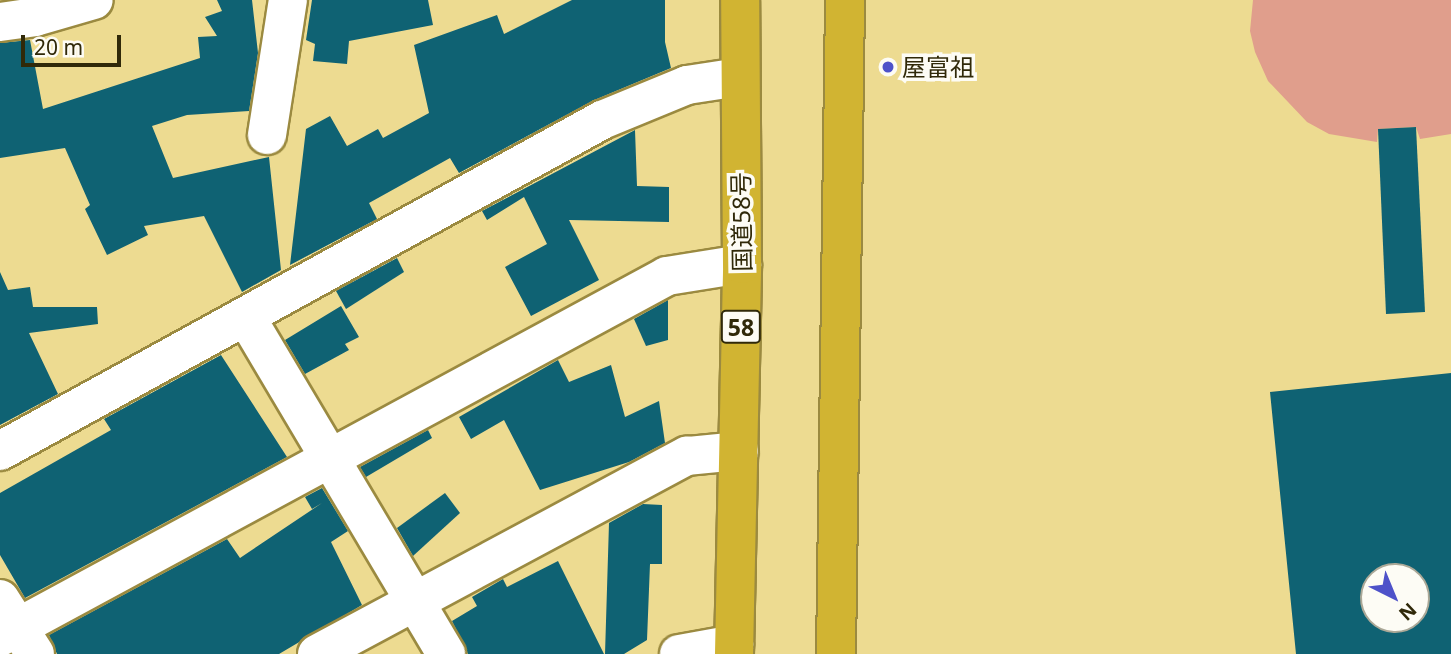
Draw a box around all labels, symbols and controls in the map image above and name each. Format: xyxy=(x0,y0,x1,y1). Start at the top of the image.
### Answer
scale bar xyxy=(24,21,124,65)
text: 20 m xyxy=(34,33,83,61)
place label: 屋富祖 xyxy=(902,53,974,81)
marker: 屋富祖 xyxy=(880,59,896,75)
street label: 国道58号 xyxy=(726,172,756,272)
road number: 58 xyxy=(720,308,762,346)
north arrow xyxy=(1360,563,1430,633)
text: N xyxy=(1393,597,1422,627)

